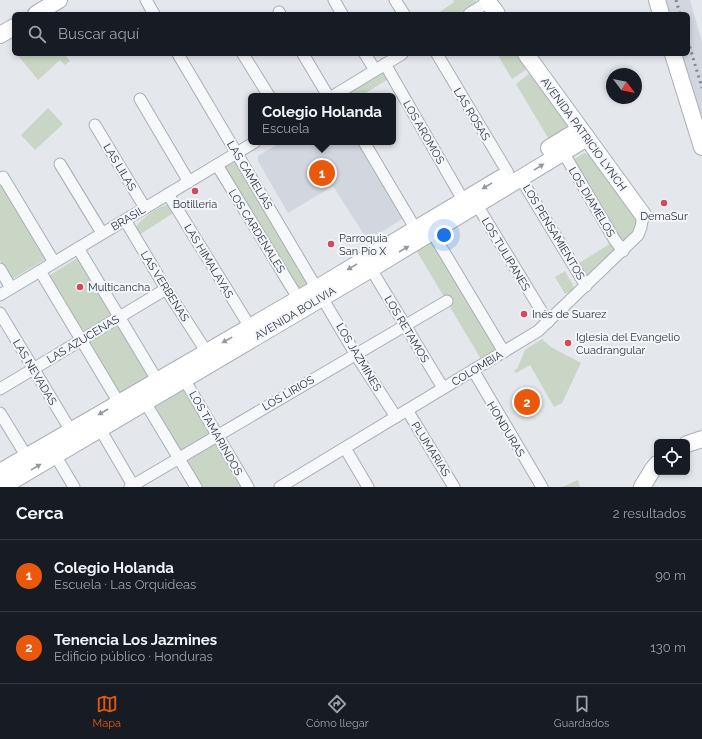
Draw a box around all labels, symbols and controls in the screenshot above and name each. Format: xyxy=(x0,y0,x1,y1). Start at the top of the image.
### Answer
search box xyxy=(12,12,690,56)
icon: search xyxy=(26,23,48,45)
text: Buscar aquí xyxy=(58,25,139,43)
north arrow xyxy=(606,68,642,104)
street label: AVENIDA PATRICIO LYNCH xyxy=(538,75,629,194)
street label: LAS ROSAS xyxy=(451,86,493,143)
popup xyxy=(248,93,396,145)
street label: LOS AROMOS xyxy=(400,98,447,167)
text: Colegio Holanda xyxy=(262,103,382,121)
text: Escuela xyxy=(262,121,309,136)
street label: LAS CAMELIAS xyxy=(224,139,275,212)
street label: LAS LILAS xyxy=(100,141,139,193)
pin: 1 xyxy=(309,158,335,188)
one-way arrow xyxy=(534,163,544,171)
street label: LOS DIAMELOS xyxy=(566,165,618,240)
one-way arrow xyxy=(481,182,493,189)
street label: LOS PENSAMIENTOS xyxy=(520,182,587,282)
marker: Botilleria xyxy=(190,186,200,196)
street label: LOS CARDENALES xyxy=(226,187,288,276)
place label: Botilleria xyxy=(173,198,217,211)
marker: DemaSur xyxy=(659,198,669,208)
street label: BRASIL xyxy=(109,203,148,234)
place label: DemaSur xyxy=(640,210,688,223)
street label: LOS TULIPANES xyxy=(479,215,533,294)
street label: LAS HIMALAYAS xyxy=(181,222,236,301)
your location xyxy=(434,225,454,245)
place label: Parroquia San Pío X xyxy=(339,232,388,258)
marker: Parroquia San Pío X xyxy=(326,239,336,249)
one-way arrow xyxy=(398,245,410,252)
street label: LAS VERBENAS xyxy=(138,249,192,324)
one-way arrow xyxy=(346,263,358,270)
place label: Multicancha xyxy=(88,281,150,294)
marker: Multicancha xyxy=(75,282,85,292)
street label: AVENIDA BOLIVIA xyxy=(252,284,339,343)
street label: LOS RETAMOS xyxy=(382,293,432,365)
place label: Inés de Suarez xyxy=(532,308,607,321)
marker: Inés de Suarez xyxy=(519,309,529,319)
street label: LAS AZUCENAS xyxy=(45,313,122,366)
street label: LOS JAZMINES xyxy=(333,321,384,394)
place label: Iglesia del Evangelio Cuadrangular xyxy=(576,331,680,357)
one-way arrow xyxy=(222,336,233,343)
street label: LAS NEVADAS xyxy=(10,337,59,408)
marker: Iglesia del Evangelio Cuadrangular xyxy=(563,338,573,348)
street label: COLOMBIA xyxy=(449,348,506,389)
street label: LOS LIRIOS xyxy=(260,373,317,414)
pin: 2 xyxy=(514,387,540,417)
street label: LOS TAMARINDOS xyxy=(186,389,245,478)
street label: HONDURAS xyxy=(484,399,527,460)
one-way arrow xyxy=(97,409,109,416)
street label: PLUMARIAS xyxy=(409,419,453,479)
map controls xyxy=(654,439,690,475)
button: locate xyxy=(654,439,690,475)
one-way arrow xyxy=(31,463,41,471)
text: Cerca xyxy=(16,503,64,523)
text: 2 resultados xyxy=(613,506,686,521)
text: Colegio Holanda xyxy=(54,559,174,577)
text: 1 xyxy=(26,568,32,583)
text: 90 m xyxy=(655,568,686,583)
text: Escuela · Las Orquideas xyxy=(54,577,196,592)
text: Tenencia Los Jazmines xyxy=(54,631,217,649)
text: 2 xyxy=(25,640,33,655)
text: 130 m xyxy=(650,640,686,655)
text: Edificio público · Honduras xyxy=(54,649,213,664)
tab: Mapa xyxy=(93,693,121,730)
tab: Cómo llegar xyxy=(306,693,369,730)
tab: Guardados xyxy=(554,693,609,730)

